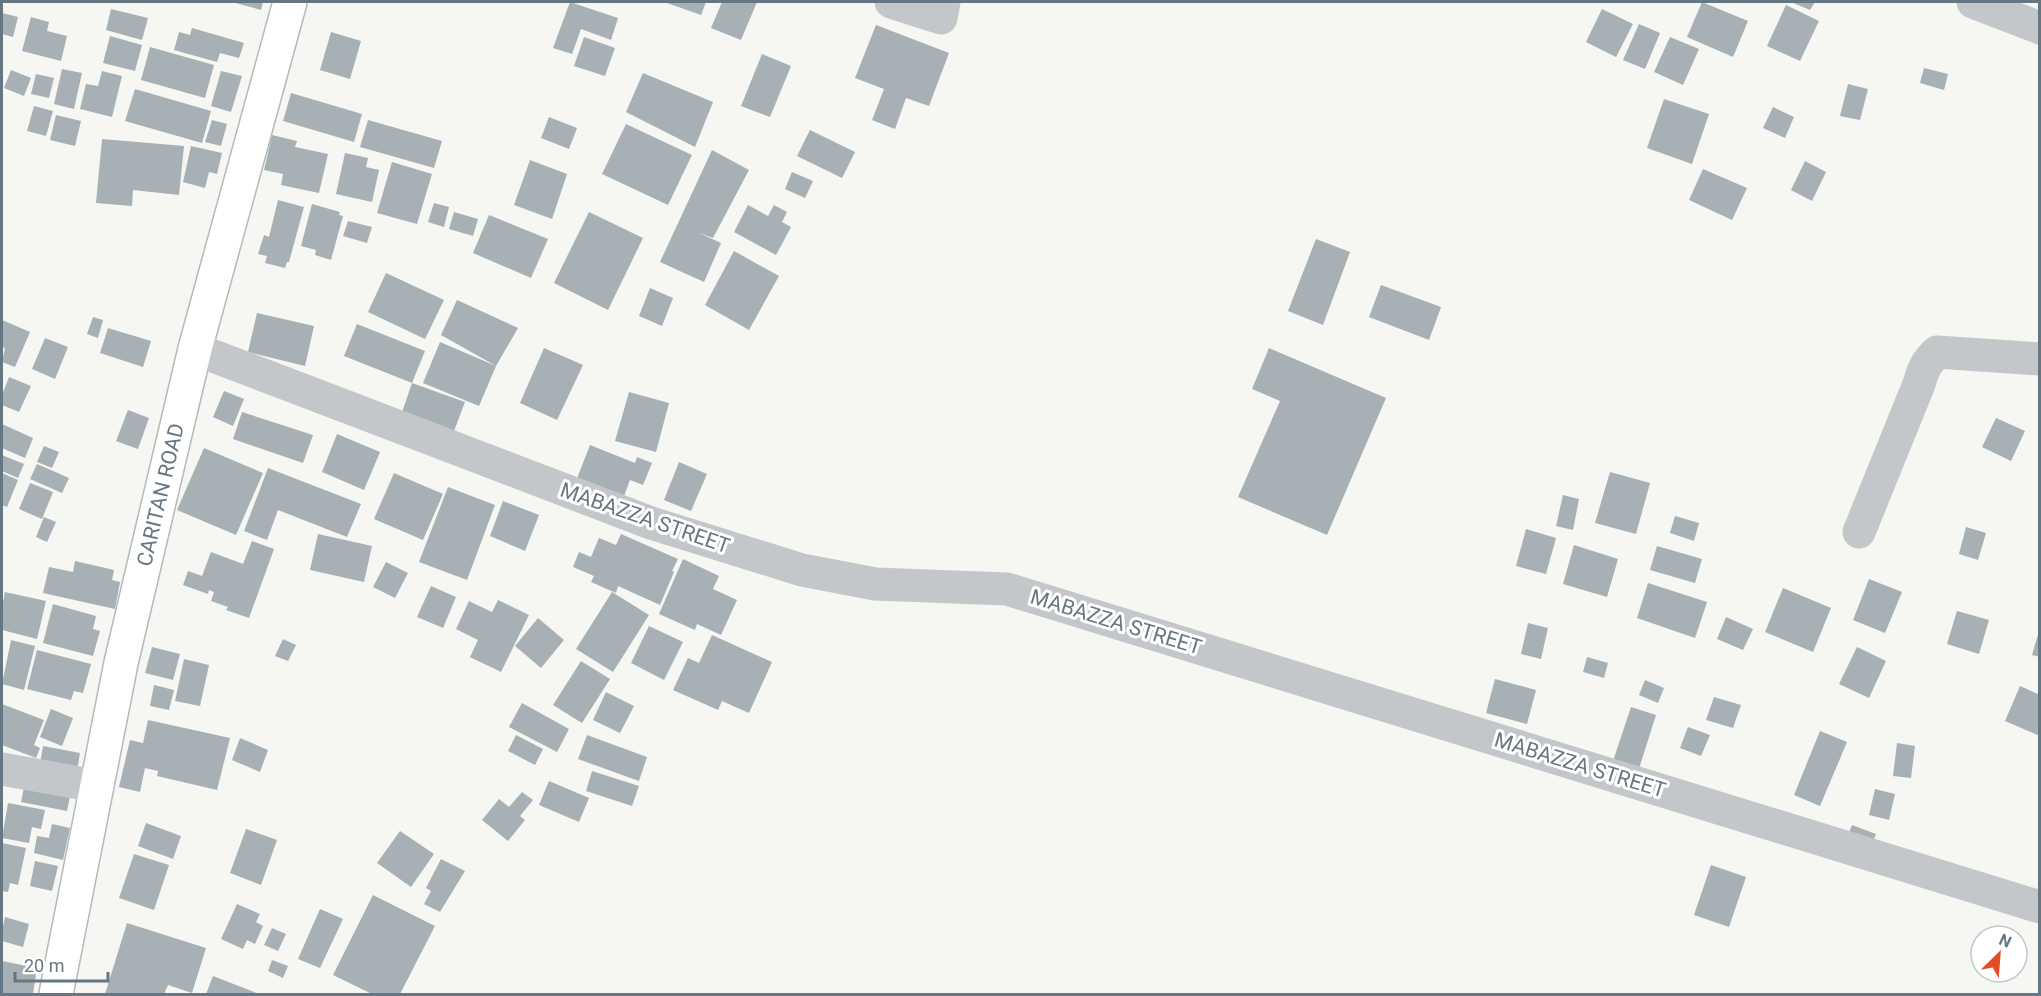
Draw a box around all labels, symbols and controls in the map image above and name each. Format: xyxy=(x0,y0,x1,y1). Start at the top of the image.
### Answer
street label: CARITAN ROAD xyxy=(132,421,189,569)
street label: MABAZZA STREET xyxy=(557,478,733,558)
street label: MABAZZA STREET xyxy=(1027,585,1205,660)
street label: MABAZZA STREET xyxy=(1491,728,1669,803)
north arrow xyxy=(1969,924,2029,984)
text: N xyxy=(1996,930,2014,952)
scale bar xyxy=(15,945,108,983)
text: 20 m xyxy=(24,955,64,976)

